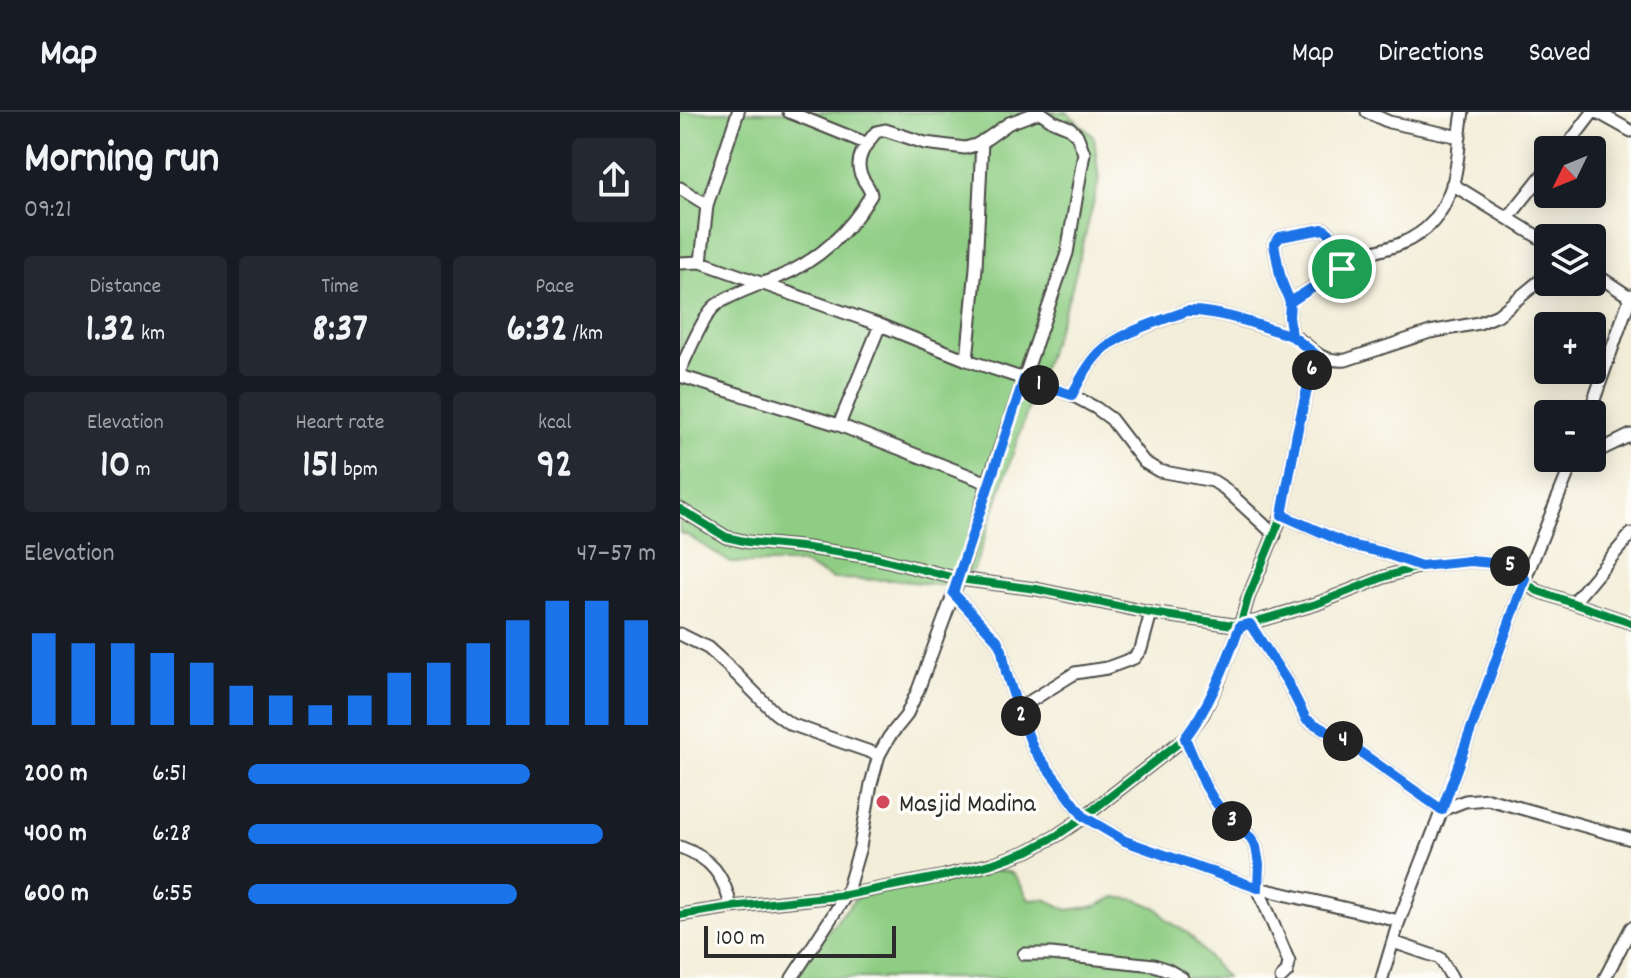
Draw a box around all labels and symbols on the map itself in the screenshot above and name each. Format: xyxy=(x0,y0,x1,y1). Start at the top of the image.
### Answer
north arrow xyxy=(1534,136,1606,208)
pin xyxy=(1308,235,1376,303)
pin: 6 xyxy=(1292,350,1332,390)
pin: 1 xyxy=(1019,365,1059,405)
pin: 5 xyxy=(1490,546,1530,586)
pin: 2 xyxy=(1001,696,1041,736)
pin: 4 xyxy=(1323,721,1363,761)
place label: Masjid Madina xyxy=(899,787,1036,824)
marker: Masjid Madina xyxy=(874,793,892,811)
pin: 3 xyxy=(1212,801,1252,841)
scale bar xyxy=(704,922,896,958)

